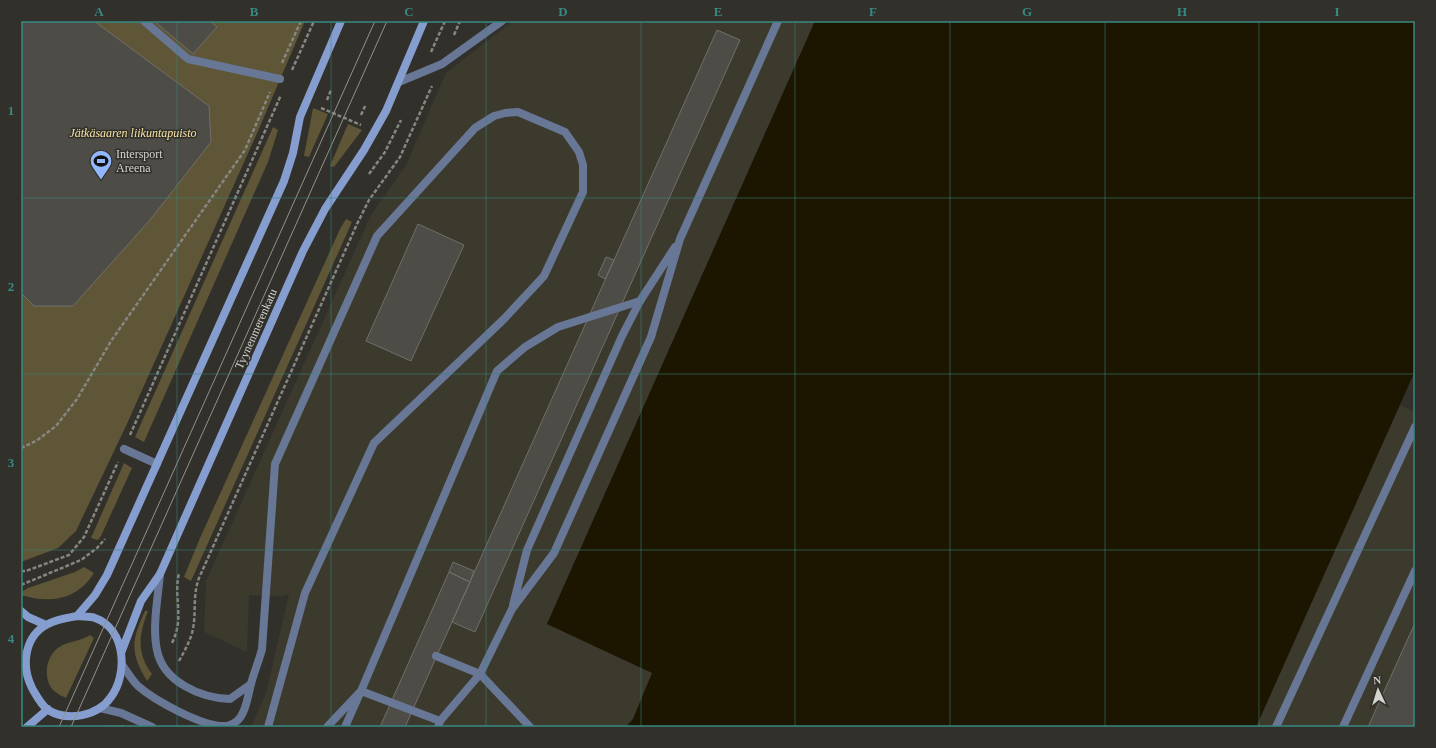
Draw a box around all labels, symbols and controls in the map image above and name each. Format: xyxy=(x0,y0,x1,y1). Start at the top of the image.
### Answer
text: A xyxy=(94,4,104,19)
text: B xyxy=(250,4,259,19)
text: C xyxy=(404,4,414,19)
text: D xyxy=(558,4,568,19)
text: E xyxy=(714,4,722,19)
text: F xyxy=(869,4,877,19)
text: G xyxy=(1022,4,1032,19)
text: H xyxy=(1177,4,1187,19)
text: I xyxy=(1334,4,1340,19)
text: 1 xyxy=(8,103,14,118)
park label: Jätkäsaaren liikuntapuisto xyxy=(69,126,197,140)
place label: Intersport Areena xyxy=(116,147,163,175)
sports icon: Intersport Areena xyxy=(88,148,114,181)
text: 2 xyxy=(8,279,14,294)
street label: Tyynenmerenkatu xyxy=(232,287,280,371)
text: 3 xyxy=(8,455,15,470)
text: 4 xyxy=(8,631,15,646)
north arrow xyxy=(1358,670,1398,710)
text: N xyxy=(1373,674,1382,686)

